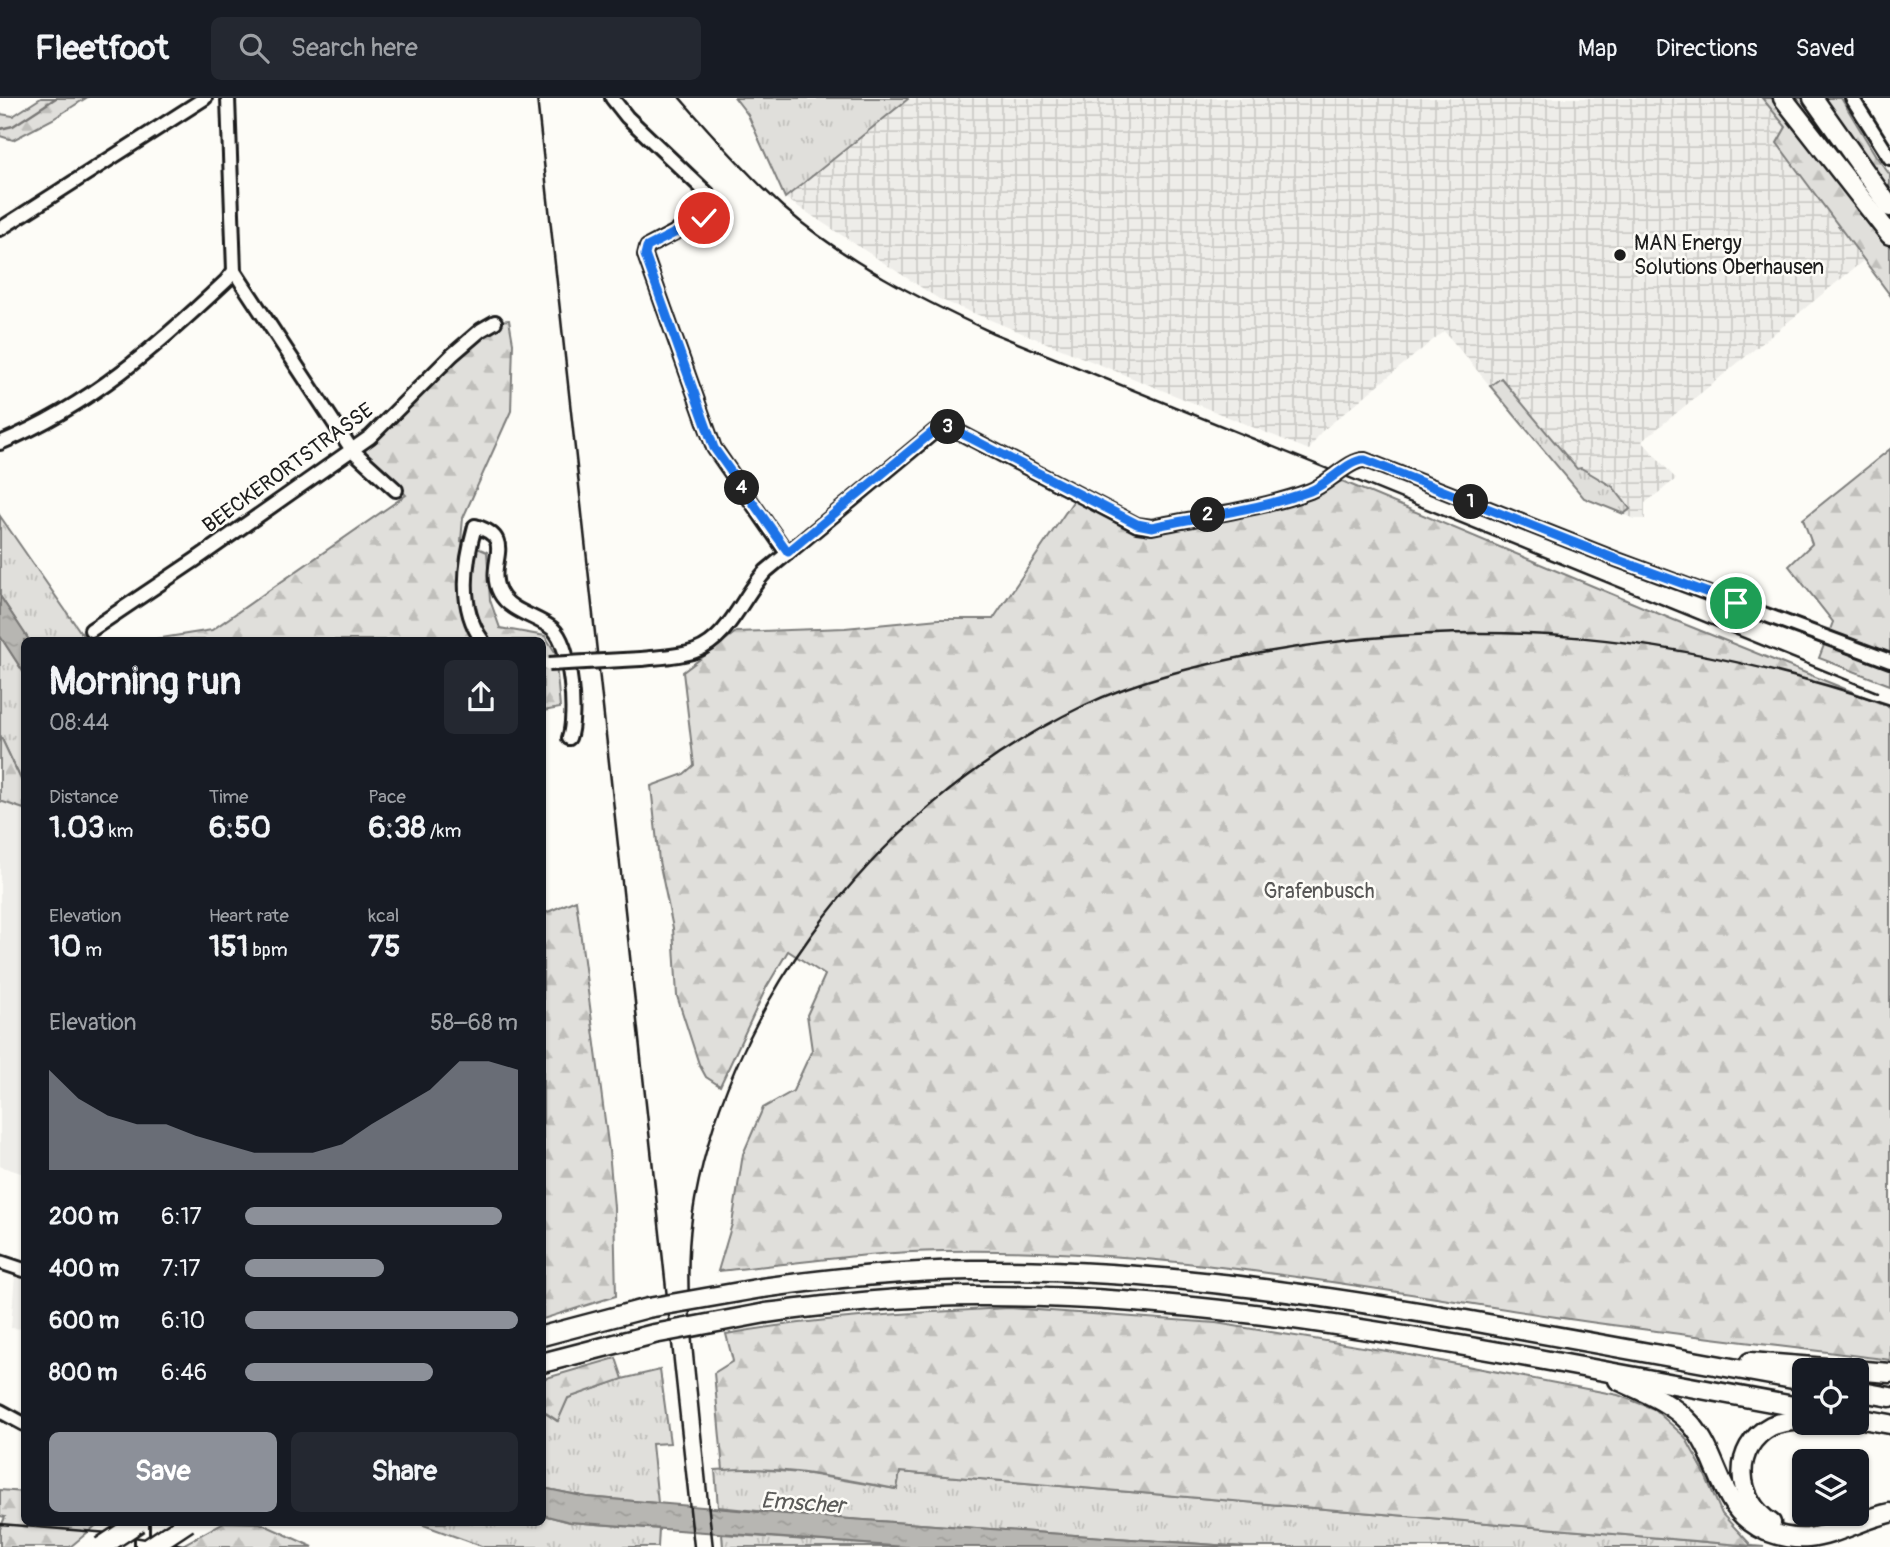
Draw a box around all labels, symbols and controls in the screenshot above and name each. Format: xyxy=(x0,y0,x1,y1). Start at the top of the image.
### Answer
search box xyxy=(211,17,701,80)
text: Fleetfoot xyxy=(35,28,169,69)
icon: search xyxy=(235,29,273,67)
text: Search here xyxy=(291,32,418,64)
text: Map xyxy=(1578,34,1618,63)
text: Directions xyxy=(1656,34,1757,63)
text: Saved xyxy=(1795,34,1855,63)
pin xyxy=(674,188,734,248)
icon: check xyxy=(685,199,723,237)
place label: MAN Energy Solutions Oberhausen xyxy=(1634,230,1824,281)
marker: MAN Energy Solutions Oberhausen xyxy=(1612,247,1628,263)
street label: BEECKERORTSTRASSE xyxy=(197,397,379,539)
pin: 3 xyxy=(930,410,965,444)
text: 3 xyxy=(942,414,953,438)
pin: 4 xyxy=(724,470,760,506)
text: 4 xyxy=(736,475,747,499)
pin: 1 xyxy=(1454,484,1488,520)
text: 1 xyxy=(1467,489,1474,513)
pin: 2 xyxy=(1190,498,1226,532)
text: 2 xyxy=(1202,502,1213,526)
pin xyxy=(1706,573,1766,633)
icon: arrive xyxy=(1717,584,1755,622)
text: Morning run xyxy=(49,658,241,706)
button: share xyxy=(444,660,518,734)
text: 08:44 xyxy=(49,708,109,737)
text: Distance xyxy=(49,785,118,809)
text: Time xyxy=(209,785,248,809)
text: Pace xyxy=(368,785,406,809)
text: 1.03 xyxy=(49,809,105,846)
text: 6:50 xyxy=(209,809,271,846)
text: 6:38 xyxy=(368,809,426,846)
text: km xyxy=(105,819,133,843)
text: /km xyxy=(426,819,461,843)
park label: Grafenbusch xyxy=(1263,878,1375,905)
text: Elevation xyxy=(49,904,121,928)
text: Heart rate xyxy=(209,904,289,928)
text: kcal xyxy=(368,904,399,928)
text: 10 xyxy=(49,928,81,965)
text: 151 xyxy=(209,928,248,965)
text: 75 xyxy=(368,928,400,965)
text: m xyxy=(81,938,102,962)
text: bpm xyxy=(248,938,288,962)
text: Elevation xyxy=(49,1008,137,1037)
text: 58–68 m xyxy=(430,1008,518,1037)
text: 200 m xyxy=(49,1202,119,1231)
text: 6:17 xyxy=(161,1202,202,1231)
text: 400 m xyxy=(49,1254,119,1283)
text: 7:17 xyxy=(161,1254,200,1283)
text: 600 m xyxy=(49,1306,119,1335)
text: 6:10 xyxy=(161,1306,205,1335)
text: 800 m xyxy=(49,1358,117,1387)
text: 6:46 xyxy=(161,1358,207,1387)
map controls xyxy=(1792,1358,1869,1526)
button: locate xyxy=(1792,1358,1869,1435)
button: Save xyxy=(49,1432,277,1512)
button: Share xyxy=(291,1432,518,1512)
button: layers xyxy=(1792,1449,1869,1526)
water label: Emscher xyxy=(760,1486,849,1521)

